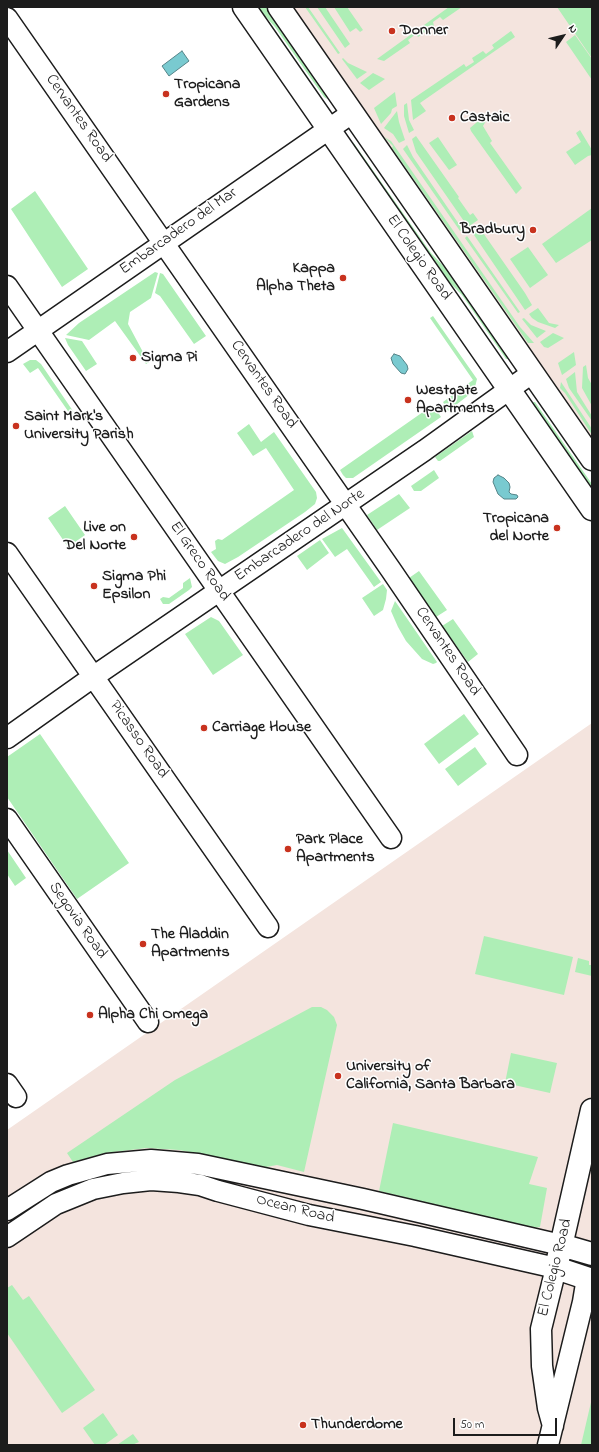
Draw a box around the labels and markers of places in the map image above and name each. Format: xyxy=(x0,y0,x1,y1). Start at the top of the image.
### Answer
place label: Donner xyxy=(400,21,448,41)
marker: Donner xyxy=(387,26,397,36)
place label: Tropicana Gardens xyxy=(174,75,240,113)
marker: Tropicana Gardens xyxy=(161,89,171,99)
place label: Castaic xyxy=(460,108,510,128)
marker: Castaic xyxy=(447,113,457,123)
place label: Bradbury xyxy=(460,220,525,240)
marker: Bradbury xyxy=(528,225,538,235)
place label: Kappa Alpha Theta xyxy=(256,259,335,297)
marker: Kappa Alpha Theta xyxy=(338,273,348,283)
place label: Sigma Pi xyxy=(141,348,198,368)
marker: Sigma Pi xyxy=(128,353,138,363)
place label: Westgate Apartments xyxy=(416,381,495,419)
marker: Westgate Apartments xyxy=(403,395,413,405)
place label: Saint Mark's University Parish xyxy=(24,407,133,445)
marker: Saint Mark's University Parish xyxy=(11,421,21,431)
place label: Tropicana del Norte xyxy=(483,509,549,547)
place label: Live on Del Norte xyxy=(64,518,126,556)
marker: Tropicana del Norte xyxy=(552,523,562,533)
marker: Live on Del Norte xyxy=(129,532,139,542)
place label: Sigma Phi Epsilon xyxy=(102,567,166,605)
marker: Sigma Phi Epsilon xyxy=(89,581,99,591)
place label: Carriage House xyxy=(212,718,311,738)
marker: Carriage House xyxy=(199,723,209,733)
place label: Park Place Apartments xyxy=(296,830,375,868)
marker: Park Place Apartments xyxy=(283,844,293,854)
place label: The Aladdin Apartments xyxy=(151,925,230,963)
marker: The Aladdin Apartments xyxy=(138,939,148,949)
place label: Alpha Chi Omega xyxy=(98,1005,208,1025)
marker: Alpha Chi Omega xyxy=(85,1010,95,1020)
place label: University of California, Santa Barbara xyxy=(346,1057,515,1095)
marker: University of California, Santa Barbara xyxy=(333,1071,343,1081)
place label: Thunderdome xyxy=(311,1415,403,1435)
marker: Thunderdome xyxy=(298,1420,308,1430)

